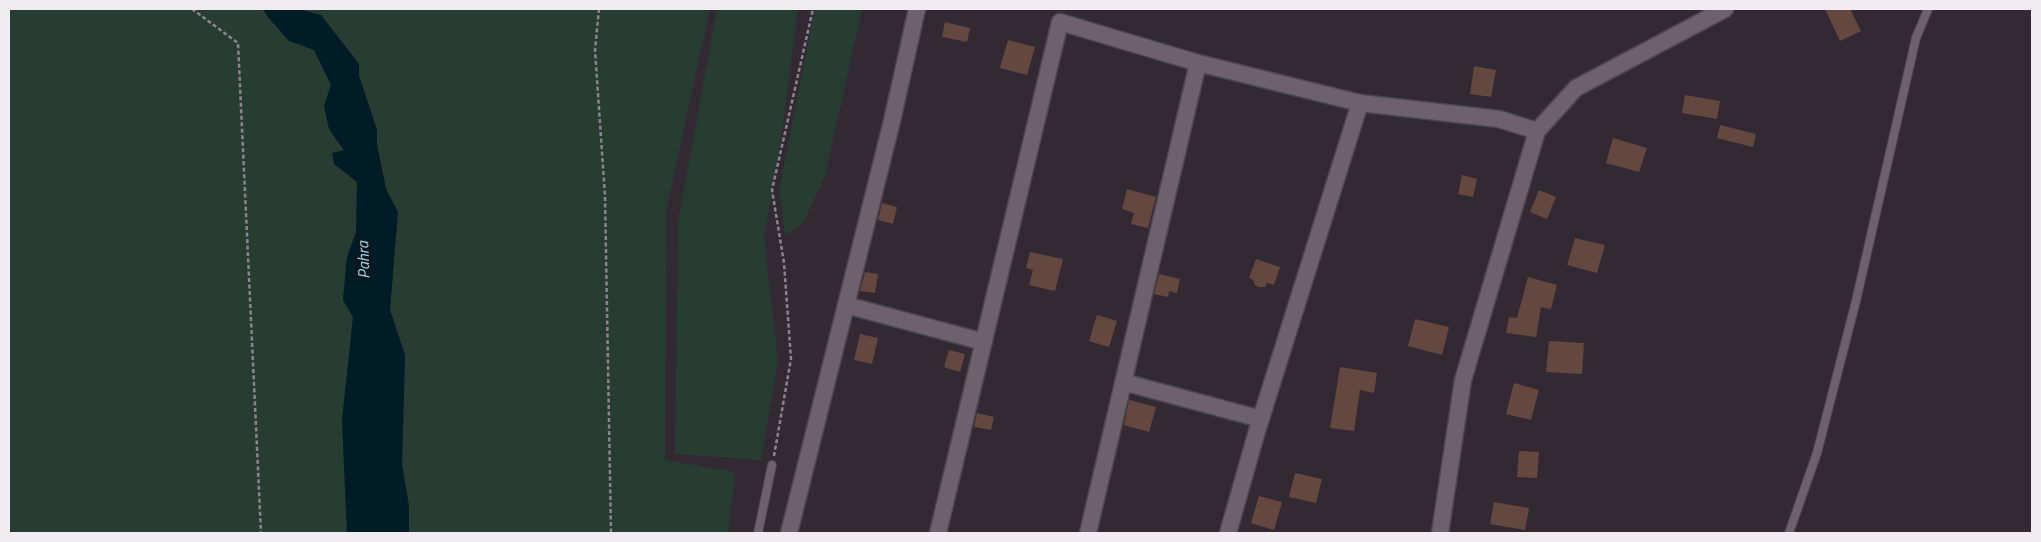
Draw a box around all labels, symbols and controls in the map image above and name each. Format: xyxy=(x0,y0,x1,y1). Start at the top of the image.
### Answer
water label: Pahra xyxy=(355,241,375,279)

